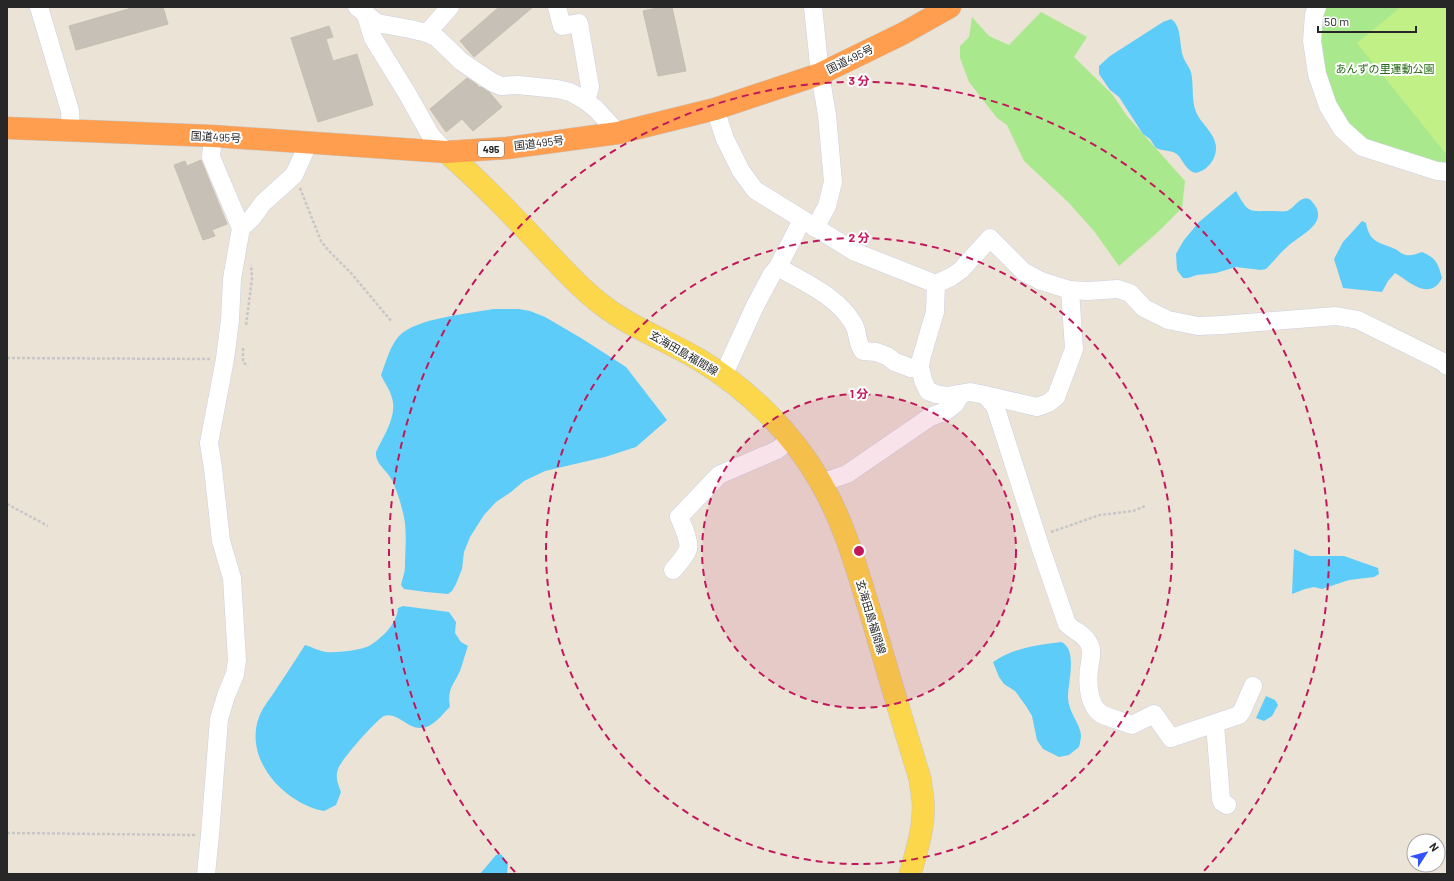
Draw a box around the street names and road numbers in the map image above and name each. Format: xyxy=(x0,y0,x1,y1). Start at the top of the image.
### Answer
street label: 国道495号 xyxy=(824,42,875,75)
street label: 国道495号 xyxy=(190,129,242,144)
street label: 国道495号 xyxy=(513,133,565,152)
road number: 495 xyxy=(478,141,504,157)
street label: 玄海田島福間線 xyxy=(648,328,721,377)
street label: 玄海田島福間線 xyxy=(854,578,889,656)

